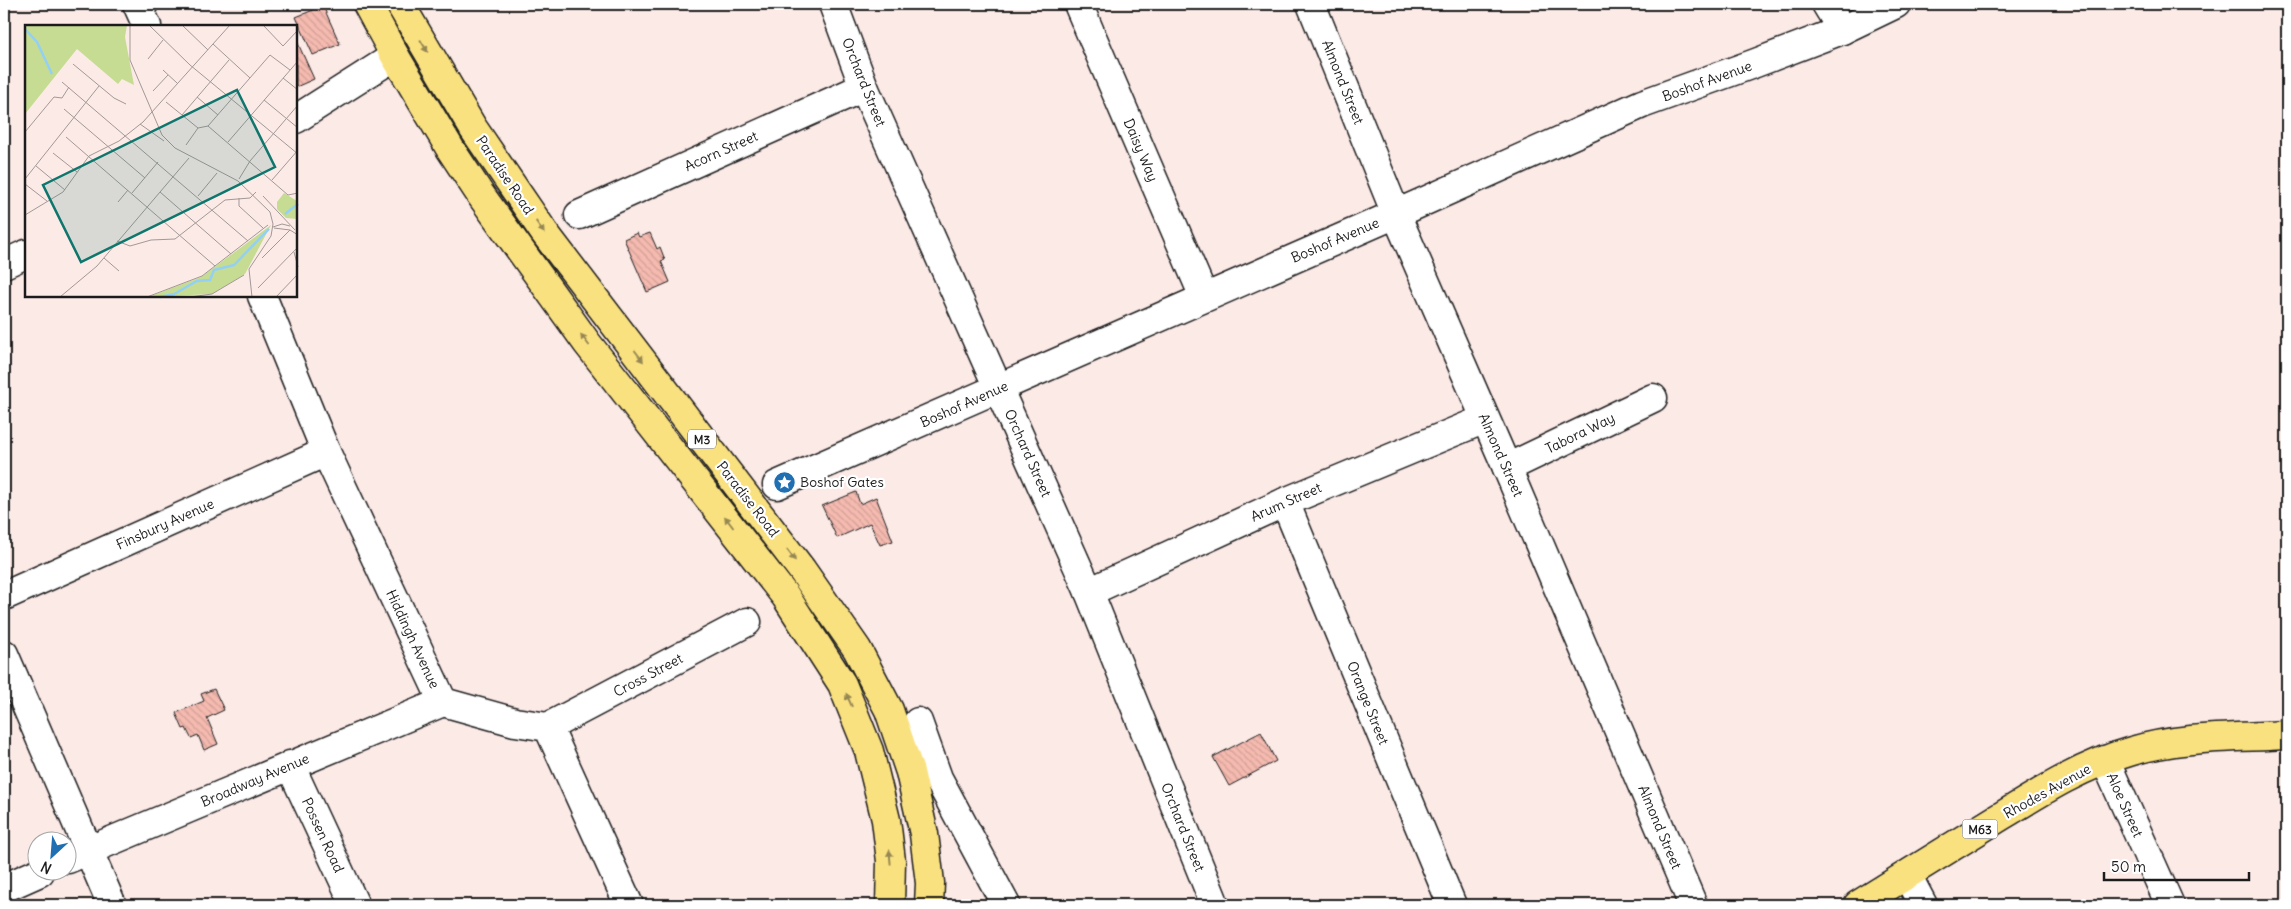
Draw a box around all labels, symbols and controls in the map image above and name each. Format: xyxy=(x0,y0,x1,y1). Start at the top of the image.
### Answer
inset map xyxy=(25,25,298,298)
street label: Orchard Street xyxy=(838,35,890,129)
street label: Almond Street xyxy=(1318,37,1368,127)
one-way arrow xyxy=(420,40,429,53)
street label: Boshof Avenue xyxy=(1660,56,1754,106)
street label: Daisy Way xyxy=(1120,116,1162,184)
street label: Acorn Street xyxy=(682,127,761,175)
street label: Paradise Road xyxy=(472,132,538,218)
street label: Boshof Avenue xyxy=(1288,213,1382,267)
one-way arrow xyxy=(535,220,545,234)
one-way arrow xyxy=(580,333,590,347)
one-way arrow xyxy=(633,349,644,362)
street label: Boshof Avenue xyxy=(917,377,1011,431)
street label: Orchard Street xyxy=(1001,406,1055,500)
street label: Tabora Way xyxy=(1542,408,1618,458)
street label: Almond Street xyxy=(1475,411,1527,500)
road number: M3 xyxy=(688,429,716,448)
street label: Paradise Road xyxy=(713,458,783,540)
place icon: Boshof Gates xyxy=(772,470,796,494)
place label: Boshof Gates xyxy=(800,473,884,491)
street label: Arum Street xyxy=(1248,478,1325,526)
street label: Finsbury Avenue xyxy=(113,494,217,554)
one-way arrow xyxy=(724,515,734,529)
one-way arrow xyxy=(785,548,796,561)
street label: Hiddingh Avenue xyxy=(382,587,444,691)
street label: Cross Street xyxy=(610,649,686,701)
street label: Orange Street xyxy=(1343,659,1393,748)
one-way arrow xyxy=(845,693,853,707)
street label: Broadway Avenue xyxy=(198,749,312,811)
street label: Rhodes Avenue xyxy=(2000,760,2094,822)
street label: Aloe Street xyxy=(2103,770,2147,840)
street label: Orchard Street xyxy=(1157,780,1209,874)
street label: Almond Street xyxy=(1634,782,1686,872)
street label: Possen Road xyxy=(298,795,348,875)
road number: M63 xyxy=(1962,820,1998,839)
north arrow xyxy=(28,832,78,882)
one-way arrow xyxy=(886,848,894,864)
scale bar xyxy=(2104,849,2248,881)
text: N xyxy=(38,857,55,878)
text: 50 m xyxy=(2111,857,2146,876)

